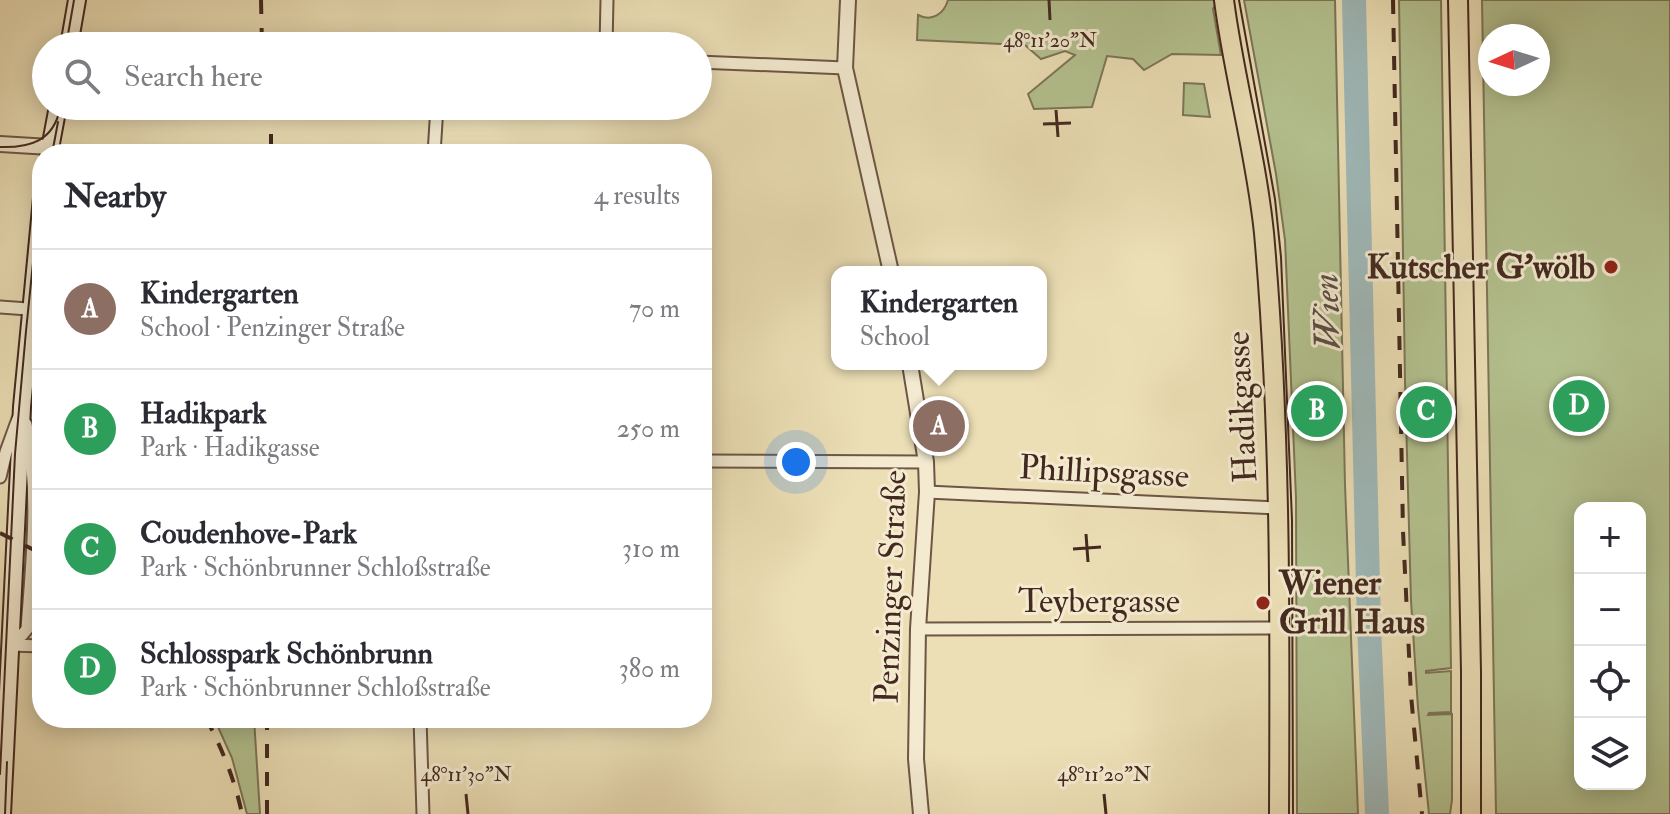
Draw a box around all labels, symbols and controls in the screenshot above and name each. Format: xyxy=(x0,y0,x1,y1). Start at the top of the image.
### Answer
north arrow xyxy=(1478,24,1550,96)
text: 48°11'20"N xyxy=(1003,28,1097,53)
search box xyxy=(32,32,712,120)
icon: search xyxy=(60,54,104,98)
text: Search here xyxy=(124,58,263,95)
text: Nearby xyxy=(64,175,166,218)
text: 4 results xyxy=(594,180,680,212)
place label: Kutscher G'wölb xyxy=(1367,246,1595,289)
marker: Kutscher G'wölb xyxy=(1602,258,1620,276)
popup xyxy=(831,266,1047,370)
water label: Wien xyxy=(1303,273,1351,351)
text: Kindergarten xyxy=(140,275,299,312)
text: Kindergarten xyxy=(860,284,1018,321)
text: A xyxy=(82,293,98,325)
text: 70 m xyxy=(629,293,680,325)
text: School · Penzinger Straße xyxy=(140,312,405,344)
text: School xyxy=(860,321,930,353)
street label: Hadikgasse xyxy=(1217,330,1267,484)
pin: D xyxy=(1553,376,1605,436)
pin: B xyxy=(1291,381,1343,441)
pin: C xyxy=(1400,382,1452,442)
text: Hadikpark xyxy=(140,395,267,432)
pin: A xyxy=(913,396,965,456)
text: B xyxy=(81,413,99,445)
text: 250 m xyxy=(617,413,680,445)
text: Park · Hadikgasse xyxy=(140,432,320,464)
your location xyxy=(776,442,816,482)
street label: Phillipsgasse xyxy=(1018,446,1190,498)
street label: Penzinger Straße xyxy=(865,469,917,705)
map controls xyxy=(1574,502,1646,790)
button: + xyxy=(1574,502,1646,574)
text: Coudenhove-Park xyxy=(140,515,357,552)
text: C xyxy=(80,533,100,565)
text: 310 m xyxy=(622,533,680,565)
text: Park · Schönbrunner Schloßstraße xyxy=(140,552,491,584)
place label: Wiener Grill Haus xyxy=(1278,562,1425,644)
button: − xyxy=(1574,574,1646,646)
street label: Teybergasse xyxy=(1018,580,1180,623)
marker: Wiener Grill Haus xyxy=(1254,594,1272,612)
text: Schlosspark Schönbrunn xyxy=(140,635,433,672)
button: locate xyxy=(1574,646,1646,718)
text: D xyxy=(79,653,101,685)
text: 380 m xyxy=(619,653,680,685)
text: Park · Schönbrunner Schloßstraße xyxy=(140,672,491,704)
button: layers xyxy=(1574,718,1646,790)
text: 48°11'30"N xyxy=(420,762,512,787)
text: 48°11'20"N xyxy=(1057,762,1151,787)

